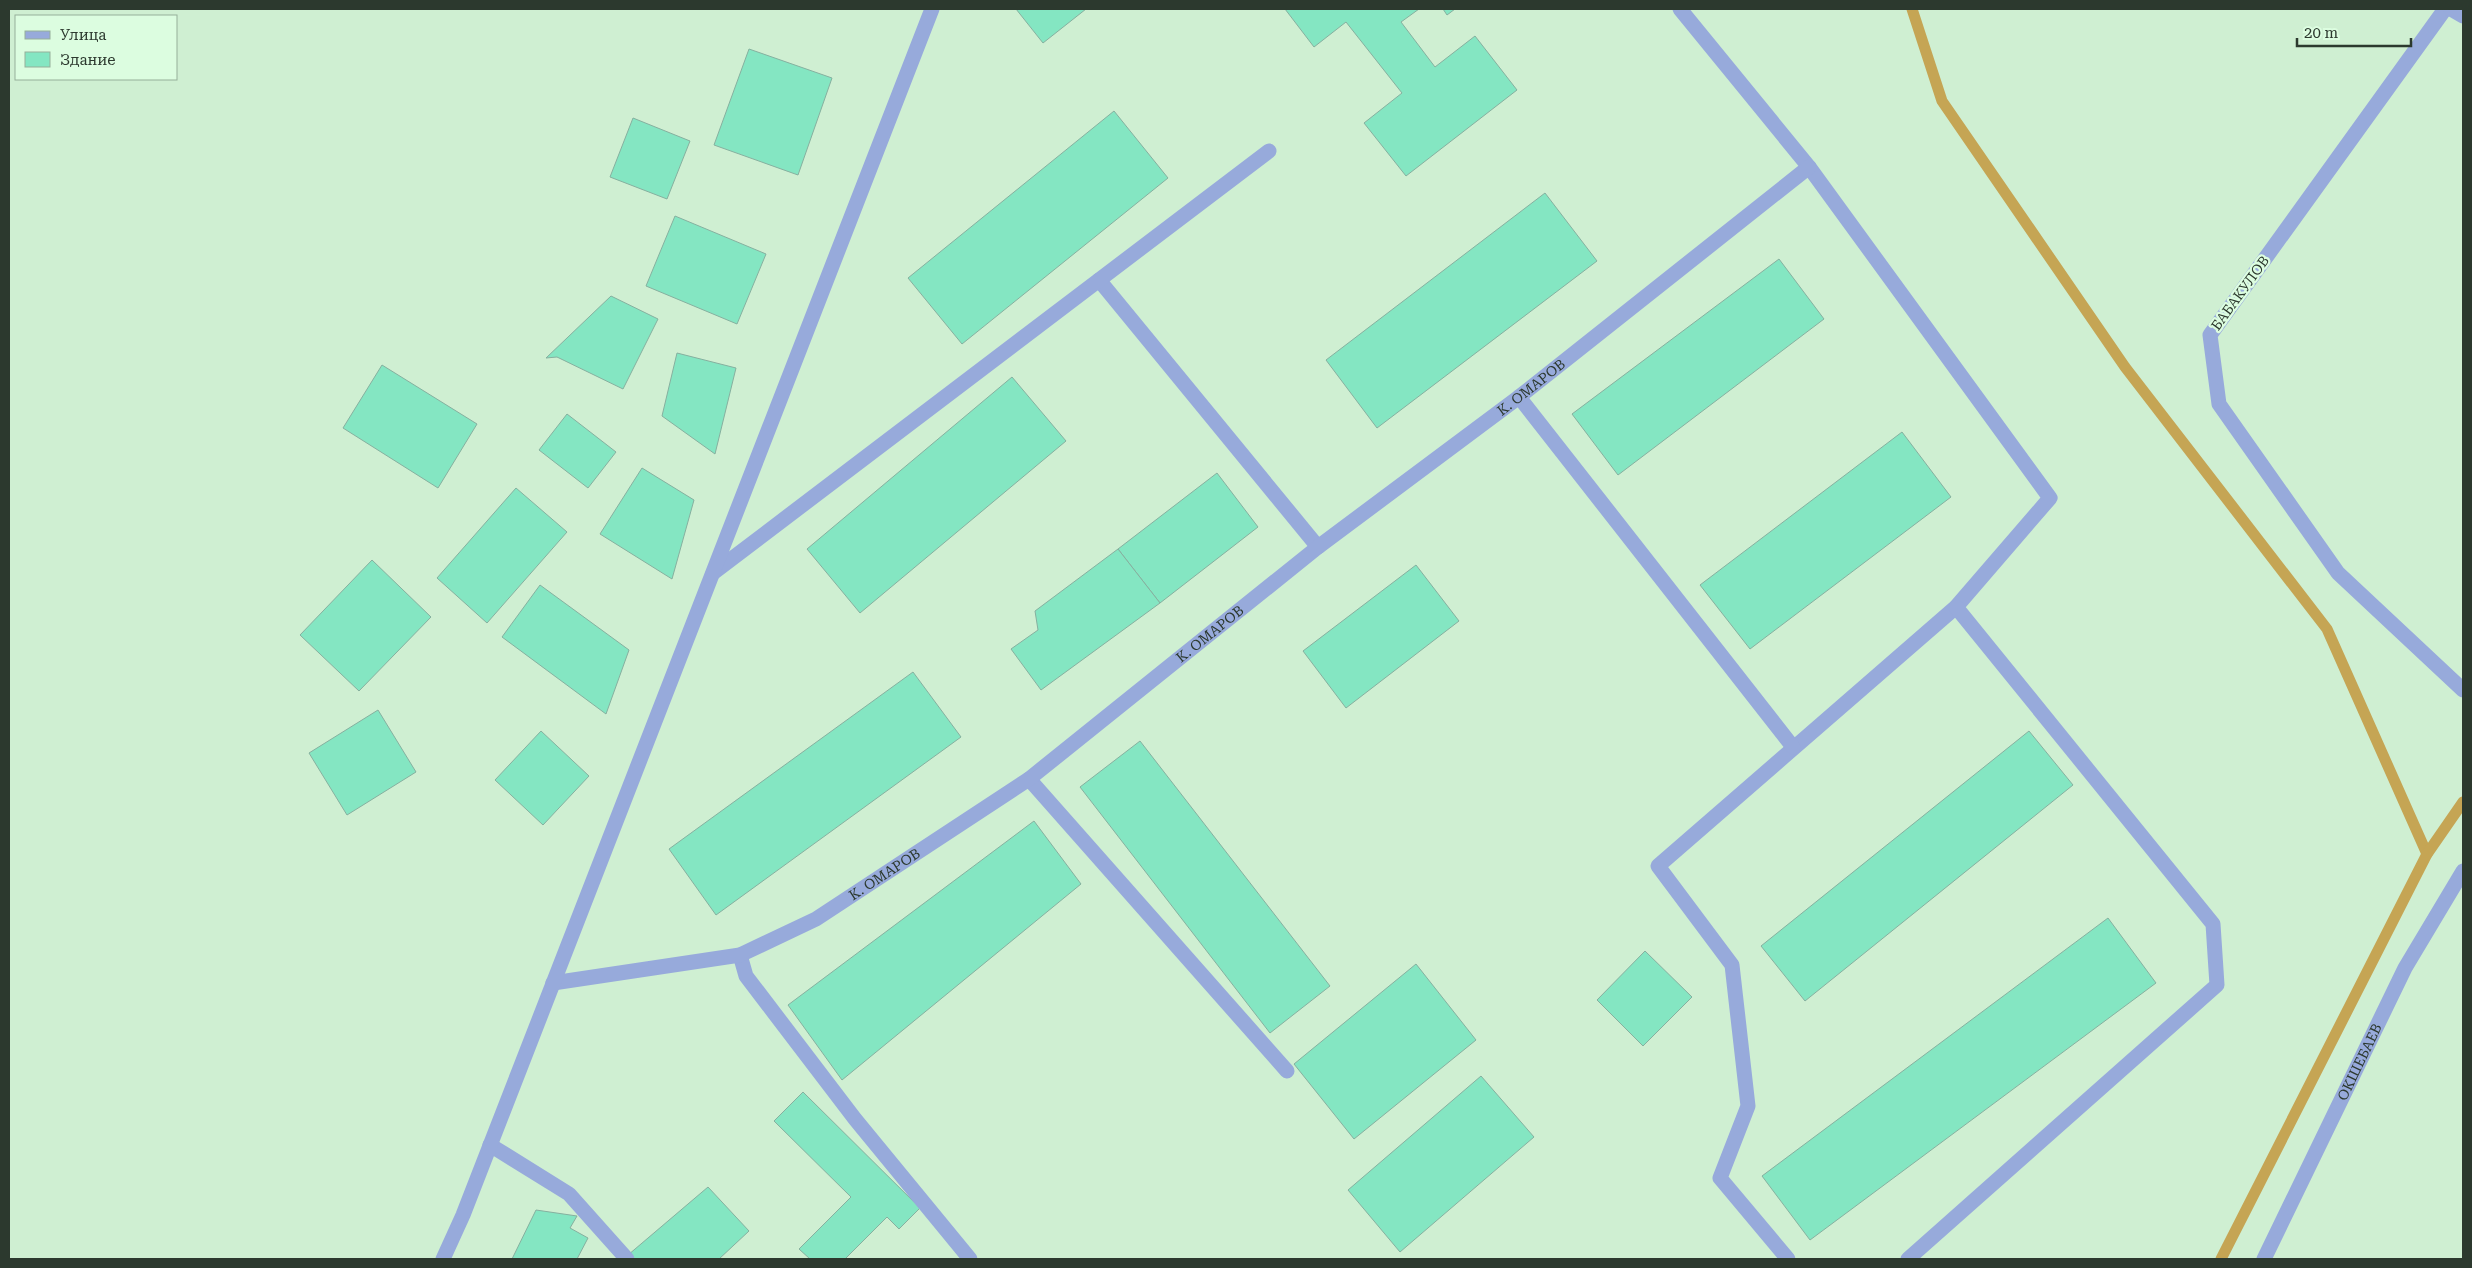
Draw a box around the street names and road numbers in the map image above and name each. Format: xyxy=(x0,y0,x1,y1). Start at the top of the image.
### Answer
street label: БАБАКУЛОВ xyxy=(2208,253,2272,333)
street label: К. ОМАРОВ xyxy=(1494,356,1568,419)
street label: К. ОМАРОВ xyxy=(1173,602,1247,666)
street label: К. ОМАРОВ xyxy=(846,845,923,903)
street label: ОКШЕБАЕВ xyxy=(2334,1021,2385,1103)

